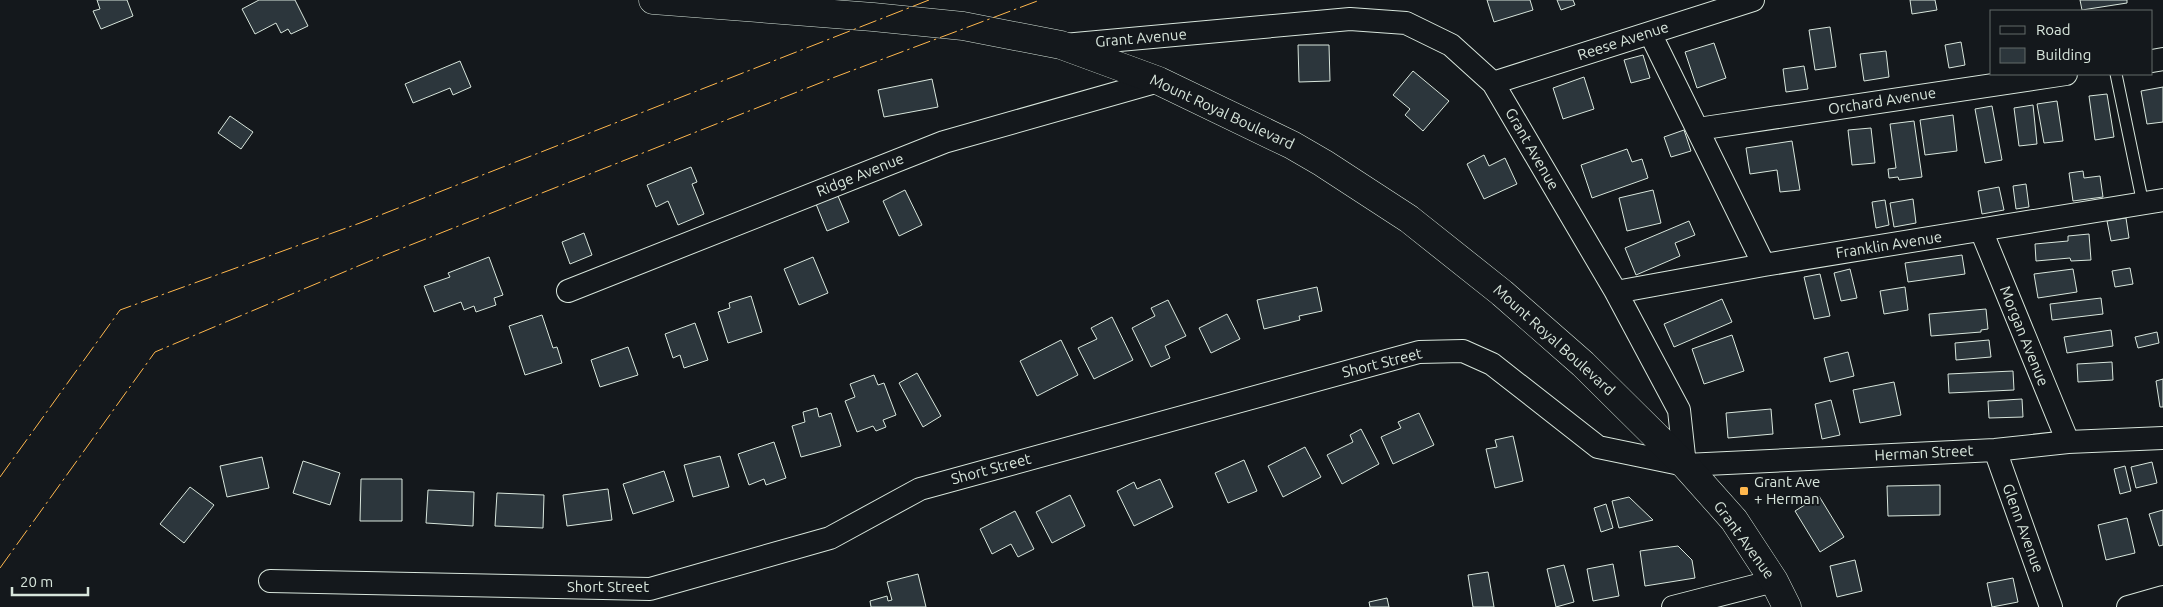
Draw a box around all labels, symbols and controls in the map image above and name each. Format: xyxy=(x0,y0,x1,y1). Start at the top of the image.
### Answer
legend xyxy=(1990,10,2153,75)
street label: Reese Avenue xyxy=(1575,18,1670,63)
text: Road xyxy=(2036,21,2071,38)
street label: Grant Avenue xyxy=(1095,25,1187,50)
text: Building xyxy=(2036,46,2091,63)
street label: Mount Royal Boulevard xyxy=(1147,71,1297,152)
street label: Orchard Avenue xyxy=(1827,84,1937,117)
street label: Grant Avenue xyxy=(1502,105,1563,193)
street label: Ridge Avenue xyxy=(814,149,906,200)
street label: Franklin Avenue xyxy=(1835,228,1943,261)
street label: Mount Royal Boulevard xyxy=(1490,281,1618,399)
street label: Morgan Avenue xyxy=(1997,283,2052,388)
street label: Short Street xyxy=(1340,344,1424,381)
street label: Herman Street xyxy=(1874,441,1974,464)
street label: Short Street xyxy=(949,450,1033,487)
place label: Grant Ave + Herman xyxy=(1754,473,1820,507)
street label: Glenn Avenue xyxy=(2000,481,2047,575)
marker: Grant Ave + Herman xyxy=(1738,485,1750,497)
street label: Grant Avenue xyxy=(1711,498,1778,582)
scale bar xyxy=(12,564,89,596)
text: 20 m xyxy=(20,573,53,590)
street label: Short Street xyxy=(567,578,649,595)

